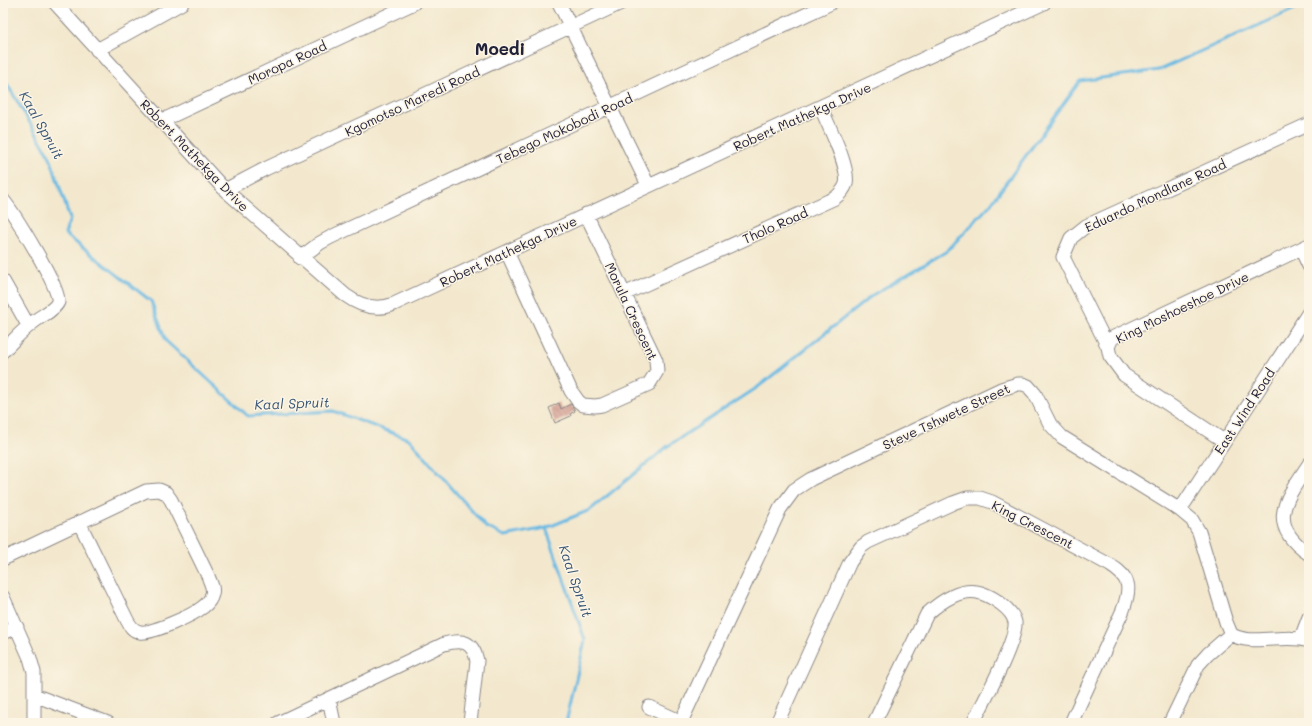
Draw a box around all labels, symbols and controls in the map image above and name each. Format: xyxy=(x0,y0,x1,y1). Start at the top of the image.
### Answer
street label: Moropa Road xyxy=(245,36,329,88)
district label: Moedi xyxy=(475,37,525,59)
street label: Kgomotso Maredi Road xyxy=(342,62,482,140)
street label: Robert Mathekga Drive xyxy=(730,78,874,154)
water label: Kaal Spruit xyxy=(15,87,69,163)
street label: Tebego Mokobodi Road xyxy=(493,89,635,167)
street label: Robert Mathekga Drive xyxy=(137,95,253,215)
street label: Eduardo Mondlane Road xyxy=(1082,155,1228,235)
street label: Tholo Road xyxy=(740,203,810,247)
street label: Robert Mathekga Drive xyxy=(437,212,579,290)
street label: Morula Crescent xyxy=(602,259,662,363)
street label: King Moshoeshoe Drive xyxy=(1113,267,1251,347)
street label: East Wind Road xyxy=(1210,365,1278,457)
street label: Steve Tshwete Street xyxy=(880,379,1013,453)
water label: Kaal Spruit xyxy=(254,392,330,414)
street label: King Crescent xyxy=(989,496,1077,552)
water label: Kaal Spruit xyxy=(555,542,597,620)

